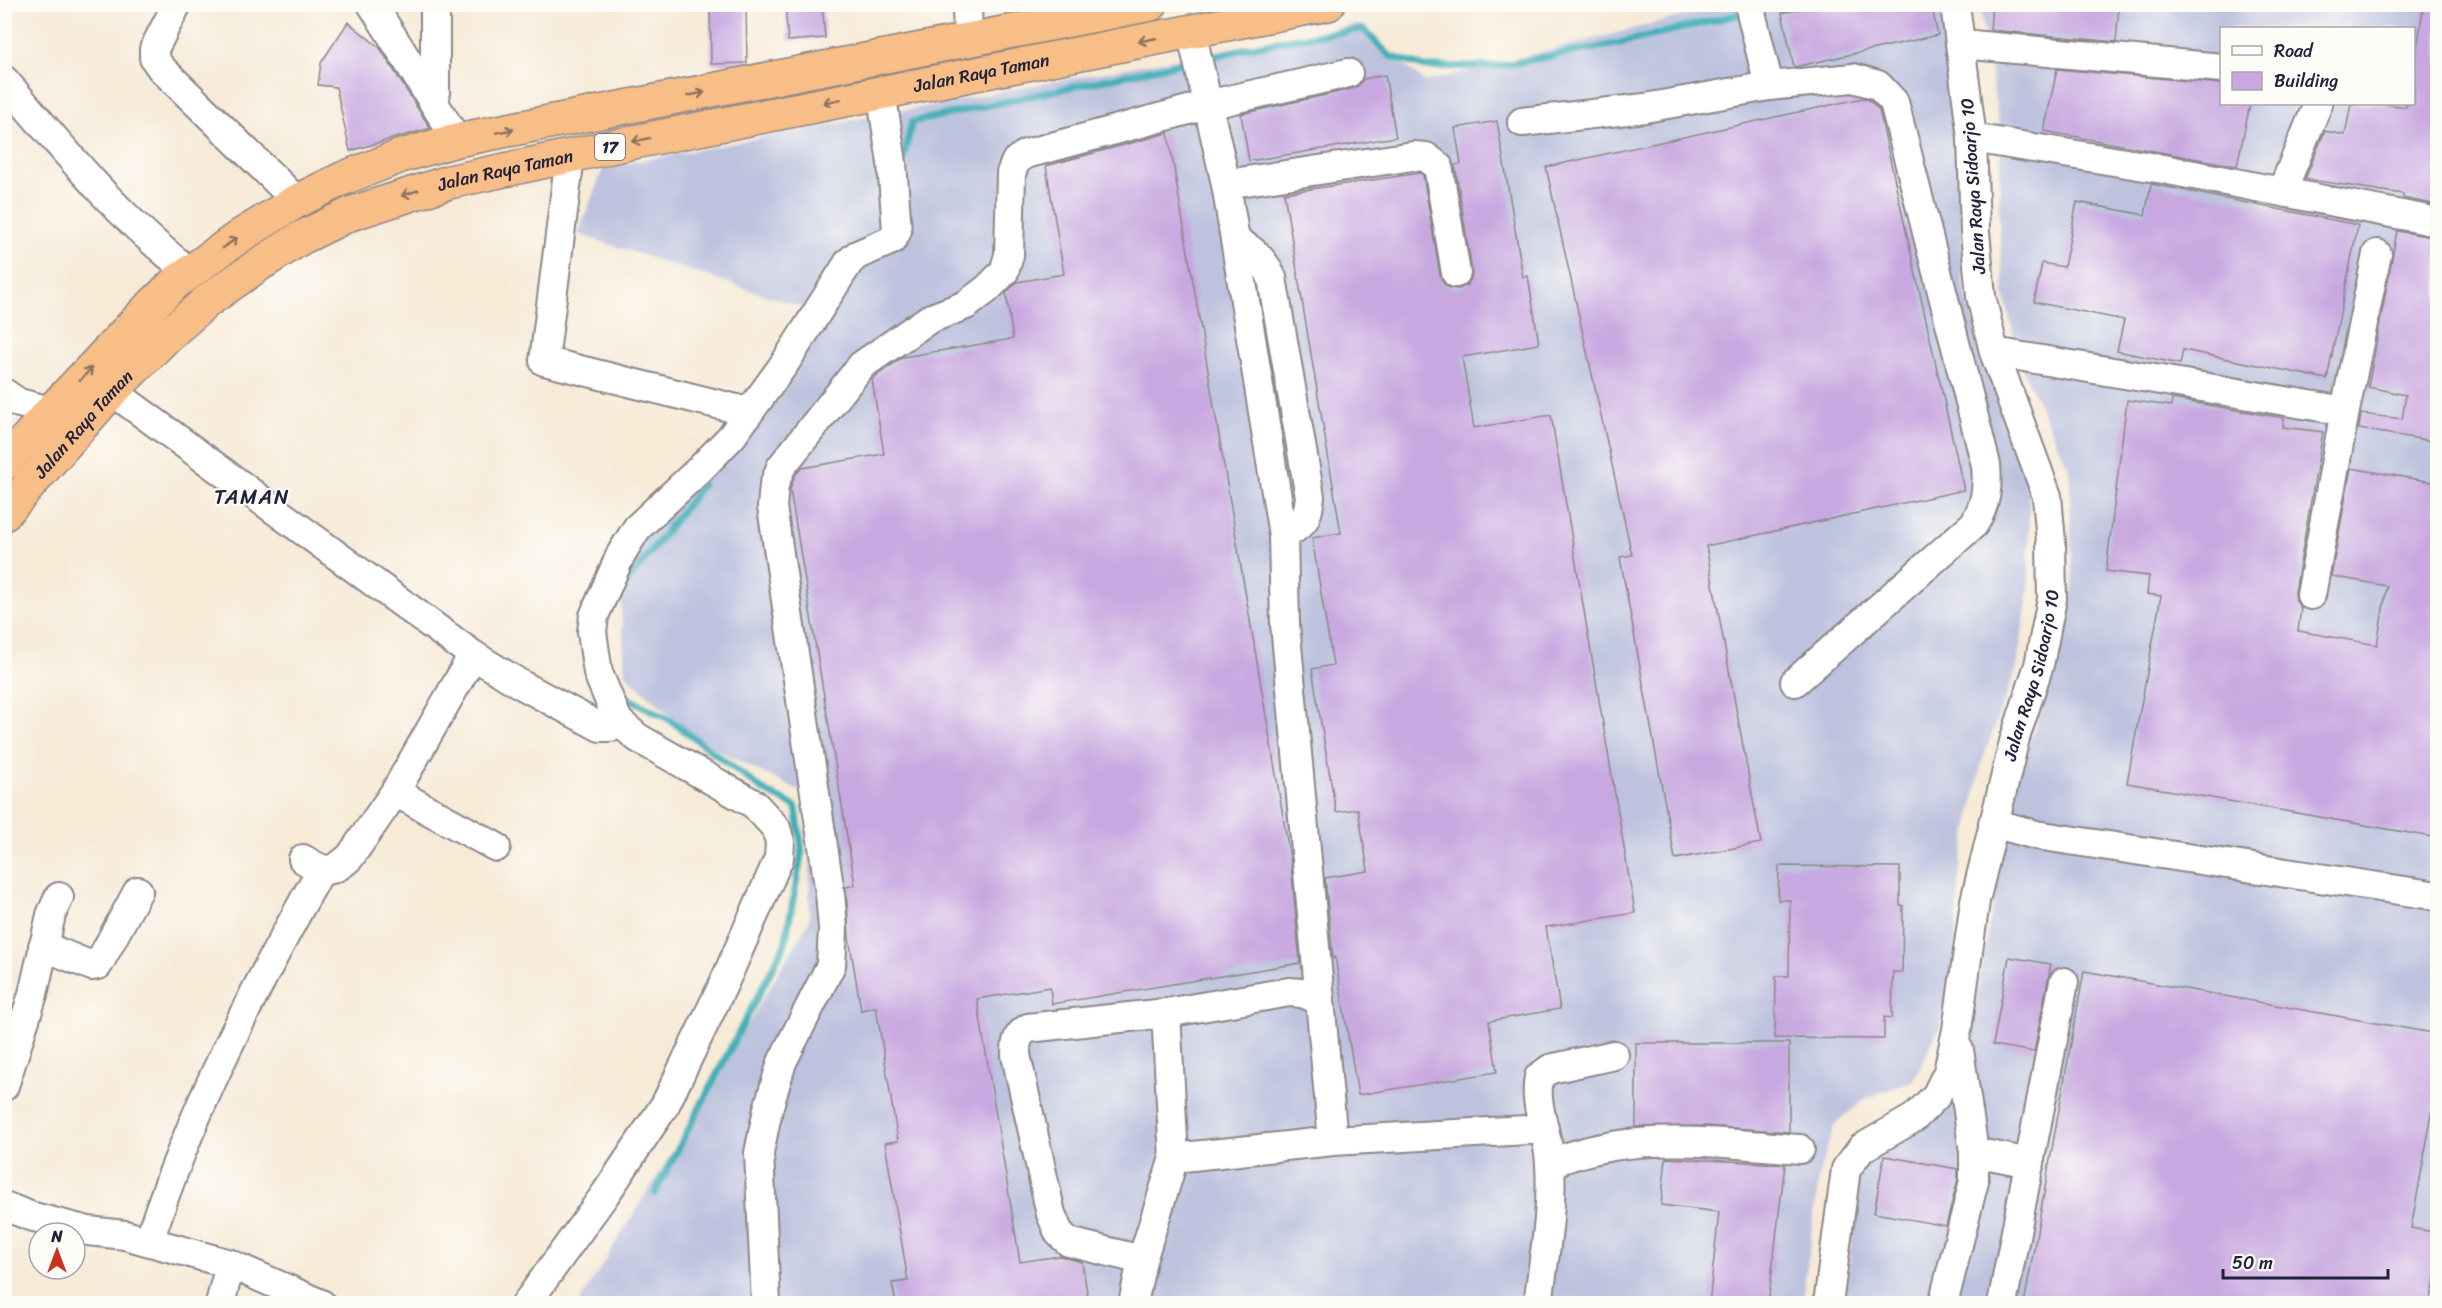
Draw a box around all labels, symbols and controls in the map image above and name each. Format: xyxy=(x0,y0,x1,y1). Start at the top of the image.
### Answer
legend xyxy=(2220,27,2415,105)
one-way arrow xyxy=(1137,35,1157,46)
text: Road xyxy=(2274,35,2314,67)
street label: Jalan Raya Taman xyxy=(910,44,1053,102)
text: Building xyxy=(2274,65,2338,97)
one-way arrow xyxy=(686,88,706,99)
one-way arrow xyxy=(822,96,842,107)
street label: Jalan Raya Sidoarjo 10 xyxy=(1951,97,1995,276)
one-way arrow xyxy=(495,125,514,136)
road number: 17 xyxy=(595,134,625,160)
one-way arrow xyxy=(631,135,650,147)
street label: Jalan Raya Taman xyxy=(432,140,576,201)
one-way arrow xyxy=(401,189,420,200)
one-way arrow xyxy=(221,237,237,250)
street label: Jalan Raya Taman xyxy=(25,362,141,487)
one-way arrow xyxy=(78,367,92,382)
district label: TAMAN xyxy=(214,478,290,516)
street label: Jalan Raya Sidoarjo 10 xyxy=(1994,589,2068,765)
north arrow xyxy=(27,1221,87,1281)
text: N xyxy=(50,1222,63,1251)
scale bar xyxy=(2223,1242,2388,1280)
text: 50 m xyxy=(2232,1247,2273,1279)

